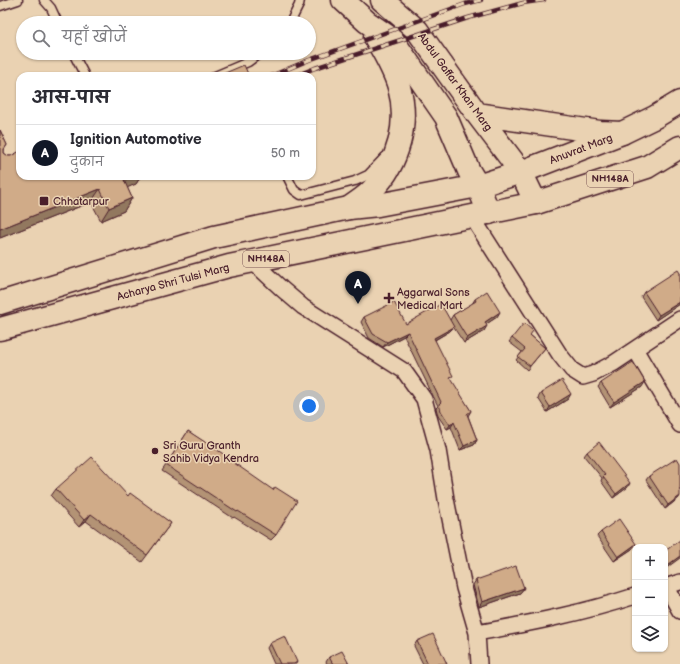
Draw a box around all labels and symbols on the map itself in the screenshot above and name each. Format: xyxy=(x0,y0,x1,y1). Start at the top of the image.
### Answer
street label: Abdul Gaffar Khan Marg xyxy=(415,30,495,134)
street label: Anuvrat Marg xyxy=(548,131,614,167)
road number: NH148A xyxy=(587,171,633,187)
marker: Chhatarpur xyxy=(38,195,50,207)
place label: Chhatarpur xyxy=(53,195,110,208)
road number: NH148A xyxy=(243,251,289,267)
street label: Acharya Shri Tulsi Marg xyxy=(115,261,231,303)
pin: A xyxy=(345,271,371,304)
place label: Aggarwal Sons Medical Mart xyxy=(397,286,470,312)
marker: Aggarwal Sons Medical Mart xyxy=(384,293,394,303)
your location xyxy=(299,396,319,416)
place label: Sri Guru Granth Sahib Vidya Kendra xyxy=(163,439,259,465)
marker: Sri Guru Granth Sahib Vidya Kendra xyxy=(150,446,160,456)

